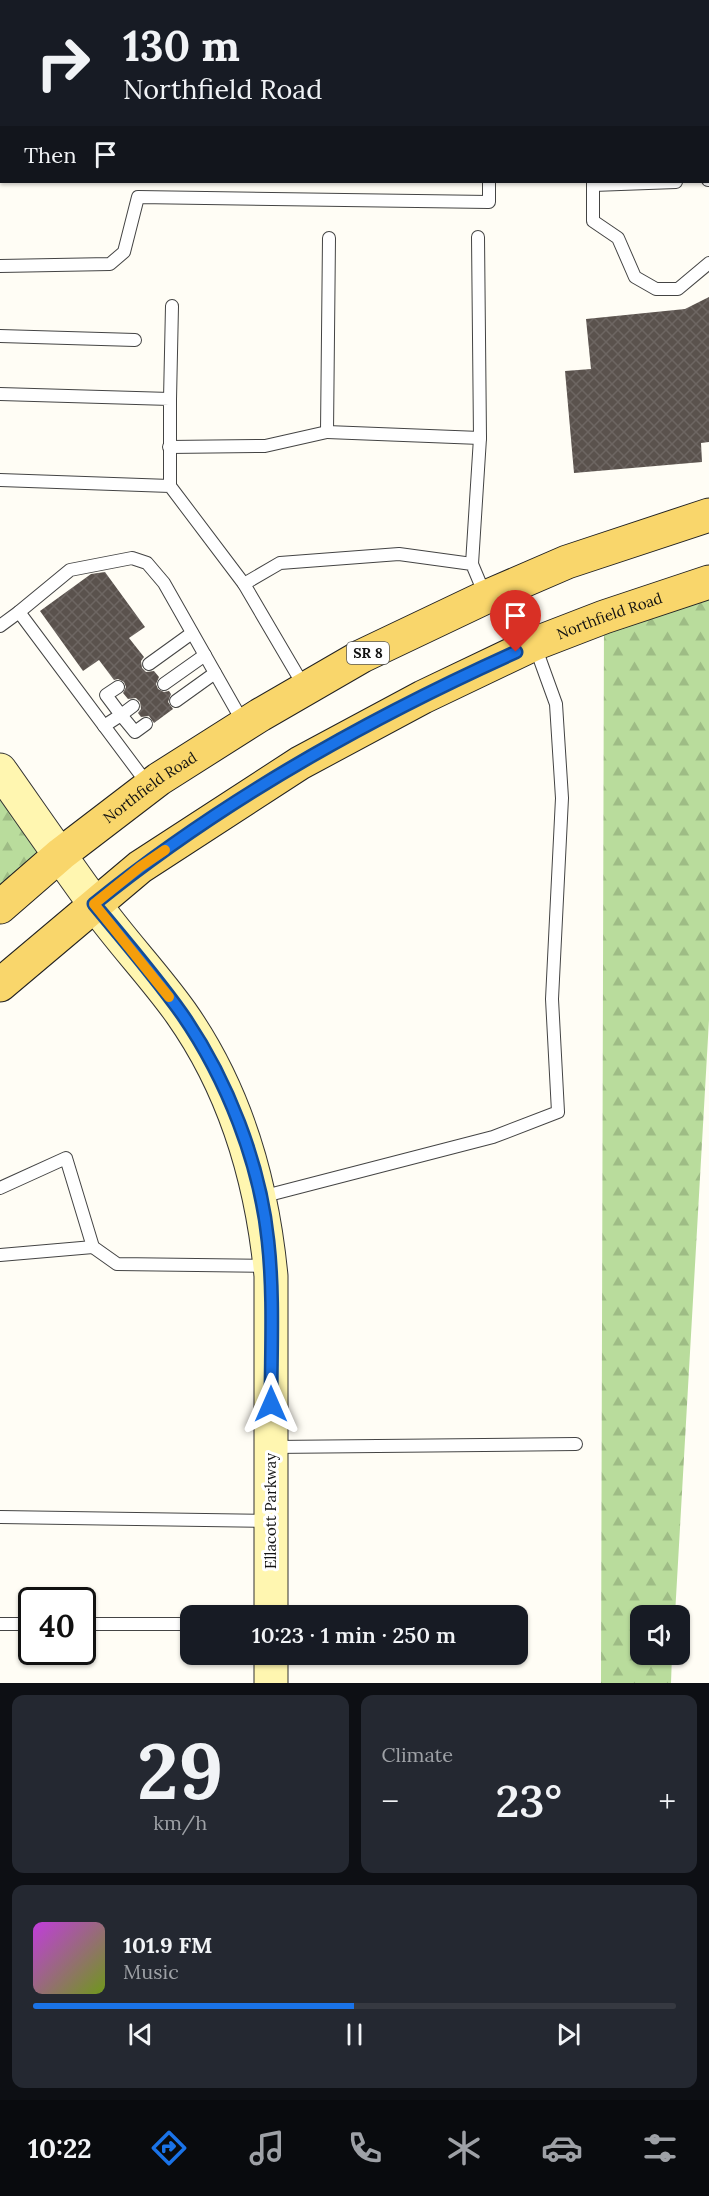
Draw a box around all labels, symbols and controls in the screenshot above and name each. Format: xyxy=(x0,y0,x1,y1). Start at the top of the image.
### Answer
text: 130 m xyxy=(123,19,240,73)
icon: right xyxy=(24,24,102,102)
text: Northfield Road xyxy=(123,72,322,106)
icon: arrive xyxy=(89,138,122,171)
text: Then xyxy=(24,141,77,169)
street label: Northfield Road xyxy=(554,588,665,643)
pin xyxy=(490,590,541,652)
icon: arrive xyxy=(499,599,532,632)
road number: SR 8 xyxy=(347,642,389,664)
street label: Northfield Road xyxy=(99,747,200,827)
position arrow xyxy=(239,1372,303,1436)
street label: Ellacott Parkway xyxy=(261,1453,280,1569)
speed limit sign: 40 xyxy=(18,1587,96,1665)
map controls xyxy=(630,1605,690,1665)
button: sound xyxy=(630,1605,690,1665)
text: 10:23 · 1 min · 250 m xyxy=(252,1621,456,1649)
text: 29 xyxy=(137,1721,224,1820)
text: Climate xyxy=(382,1742,453,1767)
text: 23° xyxy=(495,1772,562,1829)
text: − xyxy=(382,1780,399,1822)
text: + xyxy=(658,1780,676,1822)
text: km/h xyxy=(153,1810,207,1835)
text: 101.9 FM xyxy=(123,1931,212,1959)
text: Music xyxy=(123,1959,179,1984)
icon: previous xyxy=(124,2018,157,2051)
icon: pause xyxy=(338,2018,371,2051)
icon: next xyxy=(552,2018,585,2051)
icon: directions xyxy=(148,2127,190,2169)
icon: music xyxy=(246,2127,288,2169)
icon: phone xyxy=(344,2127,386,2169)
icon: climate xyxy=(443,2127,485,2169)
icon: car xyxy=(541,2127,583,2169)
icon: filters xyxy=(639,2127,681,2169)
text: 10:22 xyxy=(28,2131,92,2165)

